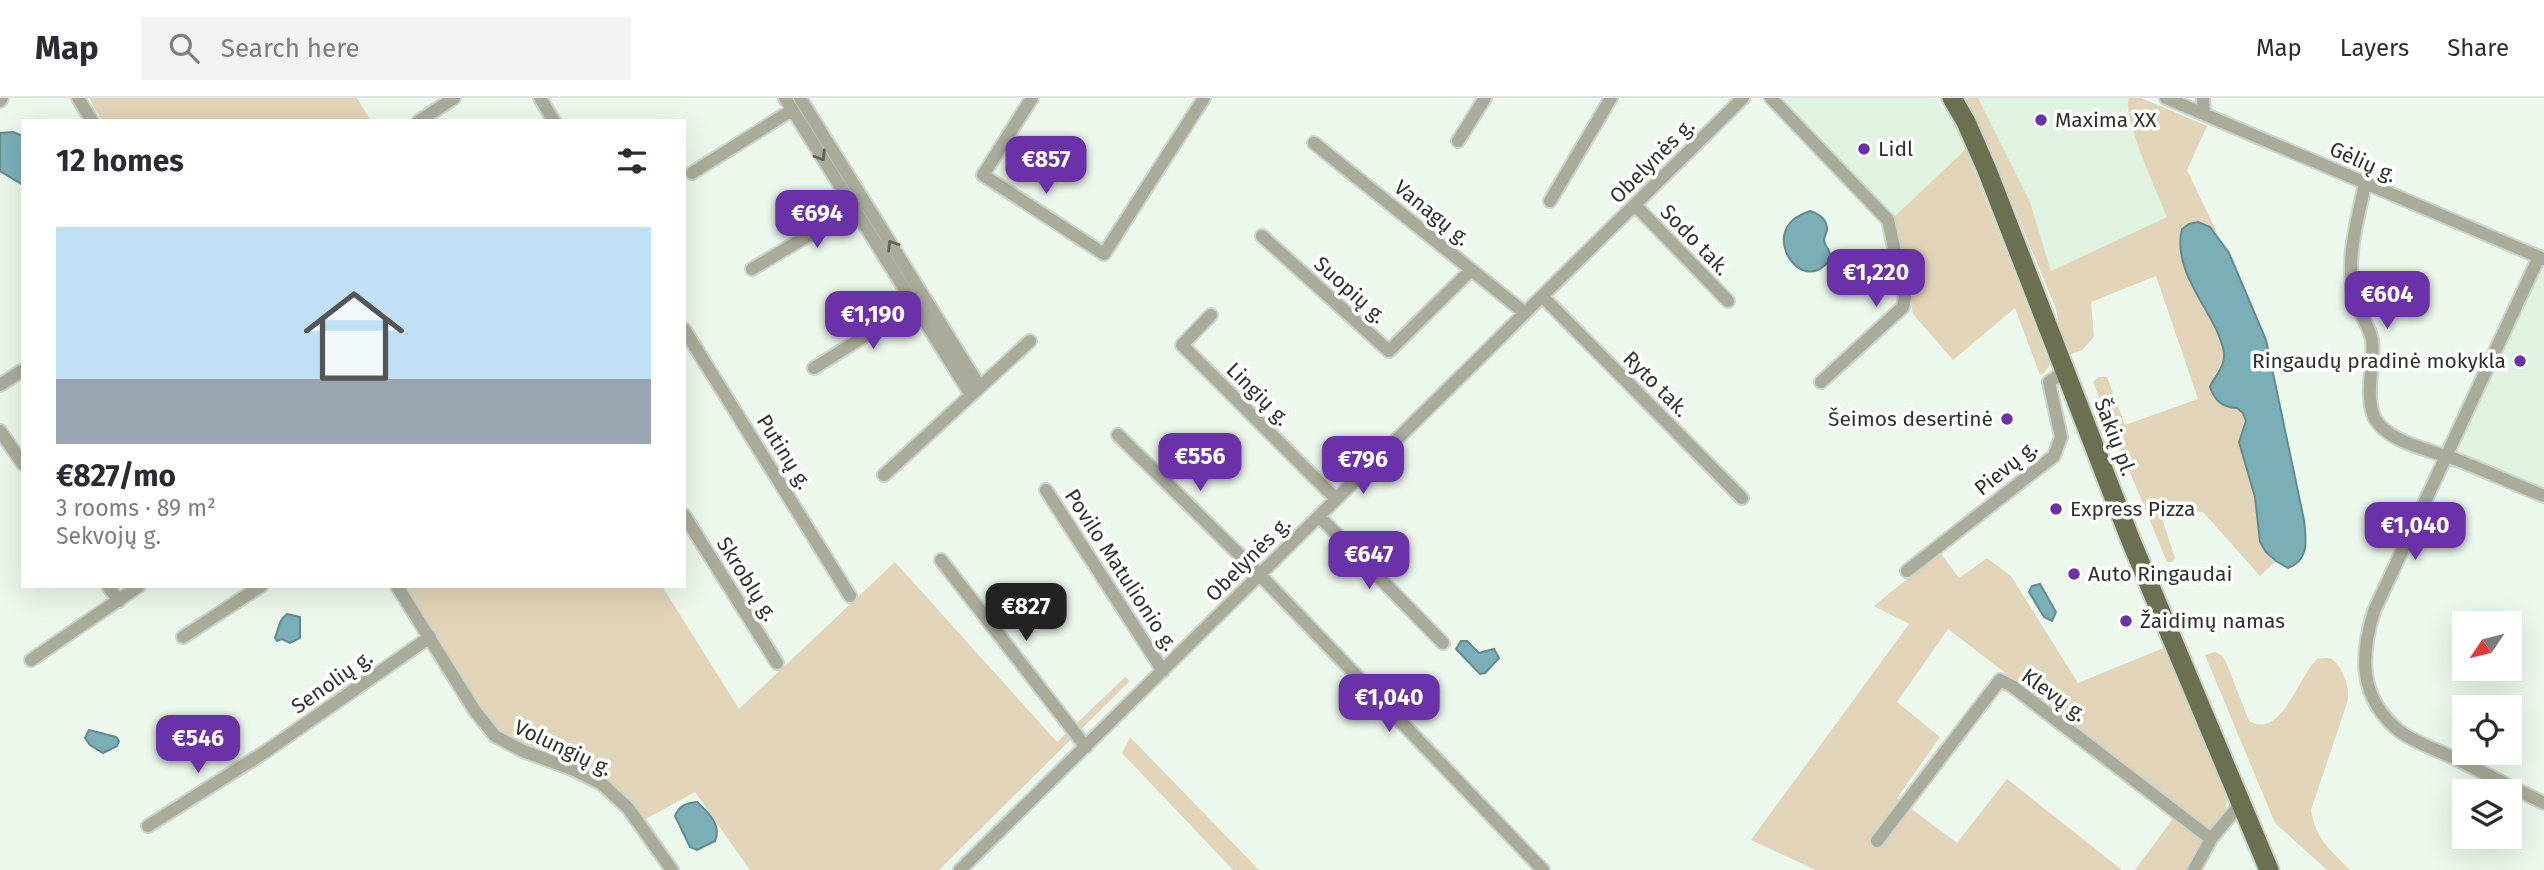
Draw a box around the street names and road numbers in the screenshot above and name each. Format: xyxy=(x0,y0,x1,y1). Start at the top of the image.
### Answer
street label: Obelynės g. xyxy=(1604,113,1700,209)
street label: Gėlių g. xyxy=(2325,136,2401,188)
street label: Vanagų g. xyxy=(1389,174,1475,252)
street label: Sodo tak. xyxy=(1655,199,1735,281)
street label: Suopių g. xyxy=(1309,251,1391,329)
street label: Ryto tak. xyxy=(1618,346,1694,422)
street label: Lingių g. xyxy=(1221,357,1295,431)
street label: Šakių pl. xyxy=(2088,394,2142,480)
street label: Putinų g. xyxy=(751,410,817,494)
street label: Pievų g. xyxy=(1969,435,2043,501)
street label: Povilo Matulionio g. xyxy=(1059,484,1183,656)
street label: Obelynės g. xyxy=(1200,511,1296,607)
street label: Skroblų g. xyxy=(711,532,783,626)
street label: Senolių g. xyxy=(286,645,378,719)
street label: Klevų g. xyxy=(2016,663,2092,727)
street label: Volungių g. xyxy=(510,714,616,782)

